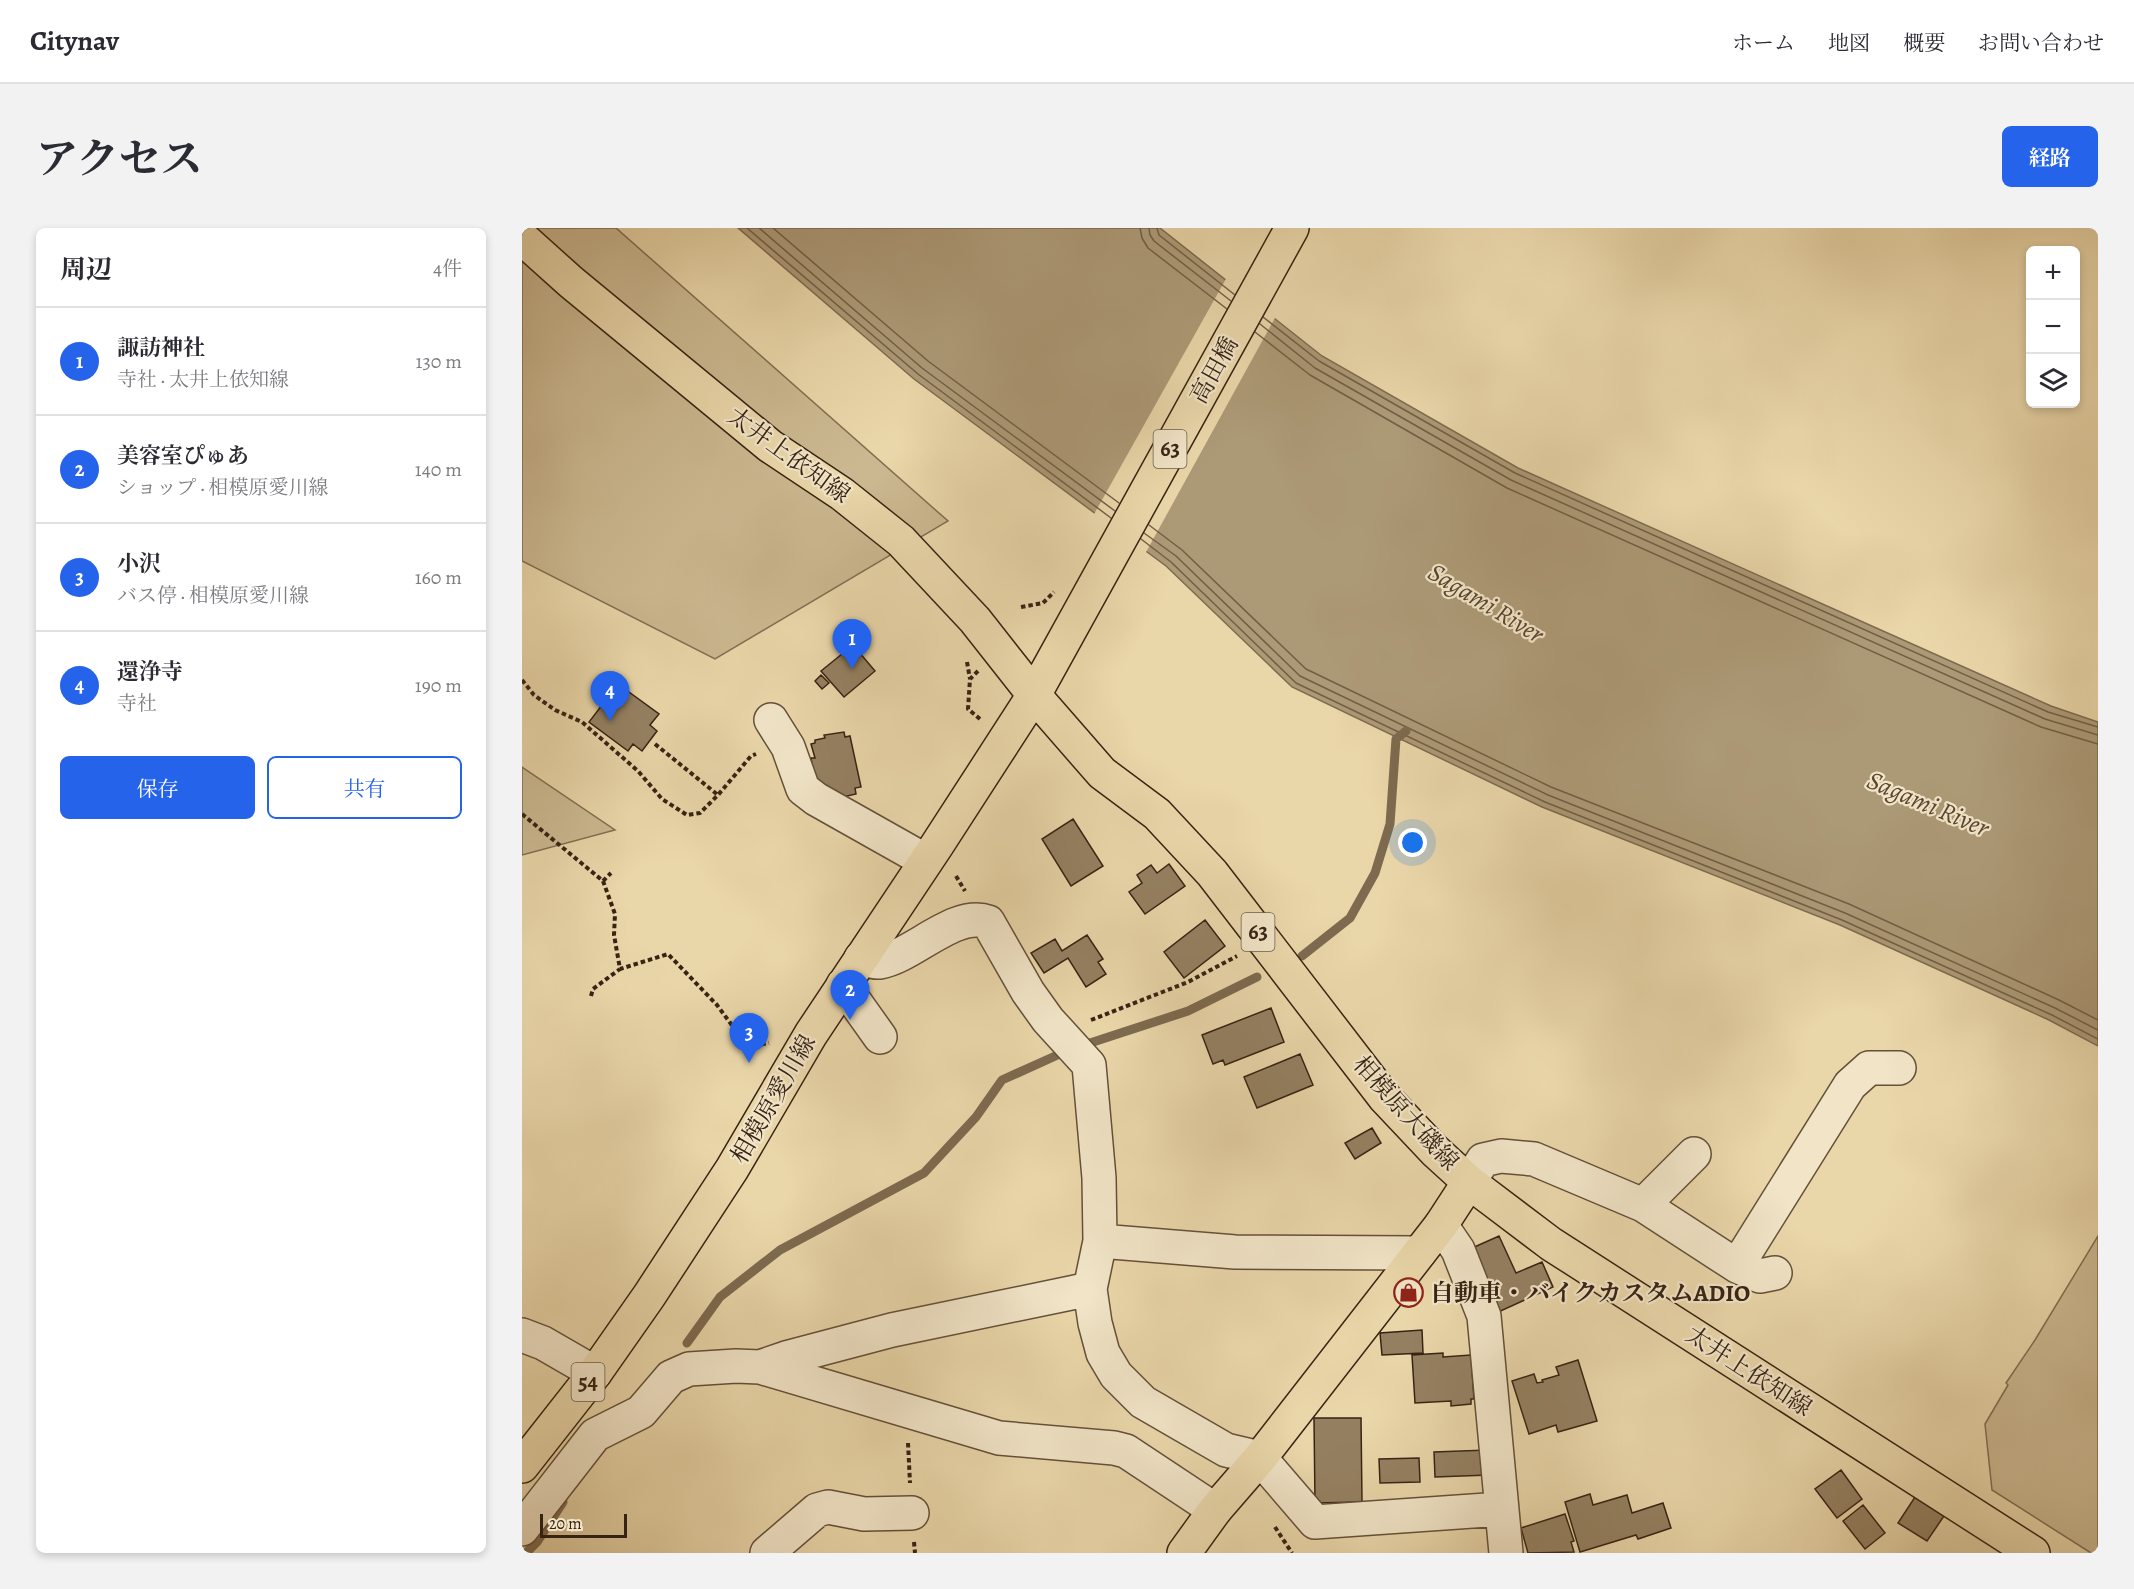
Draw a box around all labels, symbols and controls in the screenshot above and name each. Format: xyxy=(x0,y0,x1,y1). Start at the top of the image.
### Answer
text: Citynav xyxy=(30,22,119,60)
text: ホーム xyxy=(1732,29,1795,57)
text: 地図 xyxy=(1828,29,1870,57)
text: 概要 xyxy=(1903,29,1945,57)
text: お問い合わせ xyxy=(1978,29,2104,57)
button: 経路 xyxy=(2002,126,2098,187)
text: アクセス xyxy=(36,130,203,187)
map controls xyxy=(2026,246,2080,408)
button: + xyxy=(2026,246,2080,300)
text: 周辺 xyxy=(60,252,112,287)
text: 4件 xyxy=(433,255,462,282)
button: − xyxy=(2026,300,2080,354)
street label: 高田橋 xyxy=(1183,331,1245,409)
text: 諏訪神社 xyxy=(117,333,205,363)
text: 1 xyxy=(76,348,83,375)
text: 130 m xyxy=(416,348,462,375)
button: layers xyxy=(2026,354,2080,408)
text: 寺社 · 太井上依知線 xyxy=(117,366,289,393)
street label: 太井上依知線 xyxy=(721,400,857,510)
road number: 63 xyxy=(1154,430,1186,468)
text: 美容室ぴゅあ xyxy=(117,441,249,471)
text: 2 xyxy=(75,456,84,483)
text: 140 m xyxy=(415,456,462,483)
text: ショップ · 相模原愛川線 xyxy=(117,474,328,501)
text: 小沢 xyxy=(117,549,161,579)
water label: Sagami River xyxy=(1422,555,1551,652)
text: 3 xyxy=(75,564,84,591)
text: 160 m xyxy=(415,564,462,591)
text: バス停 · 相模原愛川線 xyxy=(117,582,309,609)
pin: 1 xyxy=(832,620,872,669)
text: 還浄寺 xyxy=(117,657,183,687)
text: 4 xyxy=(75,672,84,699)
text: 190 m xyxy=(415,672,462,699)
pin: 4 xyxy=(590,672,629,721)
text: 寺社 xyxy=(117,690,157,717)
button: 保存 xyxy=(60,756,255,819)
button: 共有 xyxy=(267,756,462,819)
water label: Sagami River xyxy=(1862,763,1995,846)
your location xyxy=(1398,828,1427,857)
road number: 63 xyxy=(1242,913,1274,951)
pin: 2 xyxy=(830,970,870,1020)
pin: 3 xyxy=(730,1014,768,1063)
street label: 相模原愛川線 xyxy=(723,1029,823,1169)
street label: 相模原大磯線 xyxy=(1346,1049,1466,1177)
shop icon: 自動車・バイクカスタムADIO xyxy=(1393,1277,1425,1309)
place label: 自動車・バイクカスタムADIO xyxy=(1430,1277,1750,1309)
street label: 太井上依知線 xyxy=(1680,1318,1818,1424)
road number: 54 xyxy=(572,1363,604,1401)
scale bar xyxy=(540,1511,627,1538)
text: 20 m xyxy=(549,1513,582,1535)

